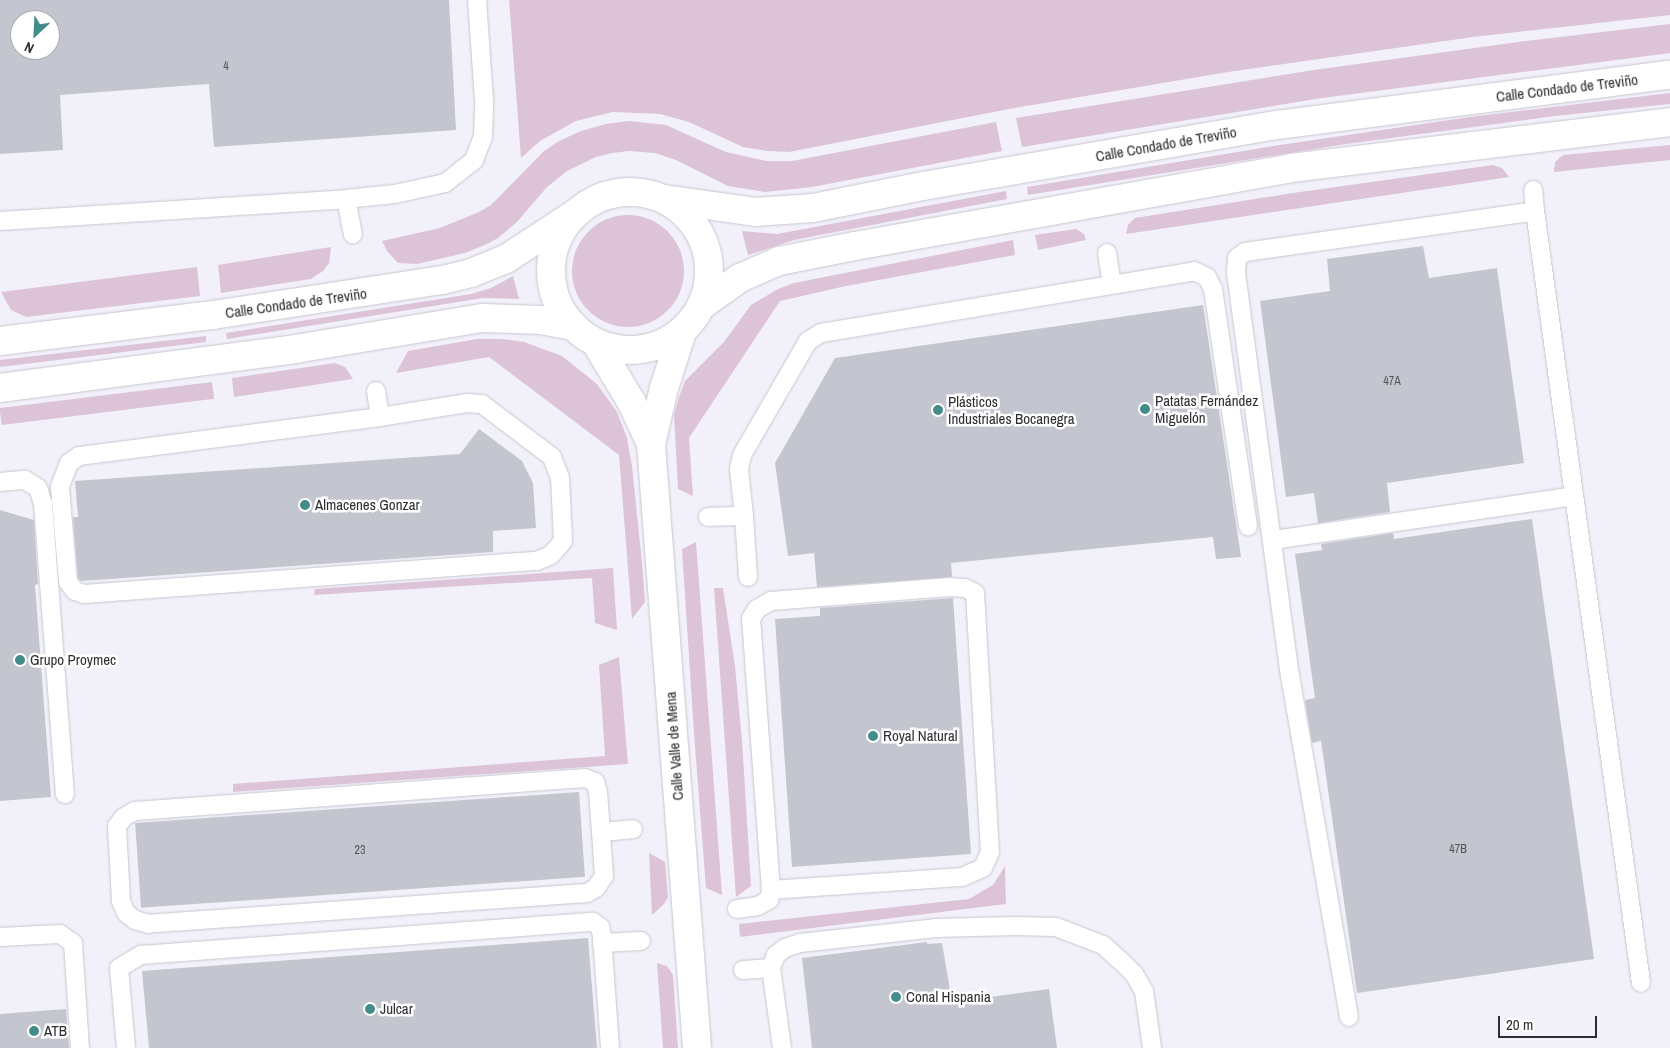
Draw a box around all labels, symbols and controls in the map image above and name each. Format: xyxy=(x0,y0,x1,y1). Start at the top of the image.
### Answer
north arrow xyxy=(10,10,60,60)
text: N xyxy=(22,38,37,58)
house number: 4 xyxy=(223,60,229,74)
street label: Calle Condado de Treviño xyxy=(1495,70,1639,106)
street label: Calle Condado de Treviño xyxy=(1094,123,1238,165)
street label: Calle Condado de Treviño xyxy=(224,284,368,322)
house number: 47A xyxy=(1383,375,1401,389)
place label: Patatas Fernández Miguelón xyxy=(1155,391,1258,426)
place label: Plásticos Industriales Bocanegra xyxy=(948,392,1074,427)
marker: Patatas Fernández Miguelón xyxy=(1139,403,1151,415)
marker: Plásticos Industriales Bocanegra xyxy=(932,404,944,416)
place label: Almacenes Gonzar xyxy=(315,496,420,514)
marker: Almacenes Gonzar xyxy=(299,499,311,511)
place label: Grupo Proymec xyxy=(30,651,116,669)
marker: Grupo Proymec xyxy=(14,654,26,666)
street label: Calle Valle de Mena xyxy=(661,691,687,801)
place label: Royal Natural xyxy=(883,727,958,745)
marker: Royal Natural xyxy=(867,730,879,742)
house number: 47B xyxy=(1449,843,1467,857)
house number: 23 xyxy=(355,844,365,858)
place label: Conal Hispania xyxy=(906,988,991,1006)
marker: Conal Hispania xyxy=(890,991,902,1003)
place label: Julcar xyxy=(380,1000,413,1018)
marker: Julcar xyxy=(364,1003,376,1015)
scale bar xyxy=(1500,1006,1599,1038)
text: 20 m xyxy=(1506,1014,1533,1035)
place label: ATB xyxy=(44,1022,67,1040)
marker: ATB xyxy=(28,1025,40,1037)

